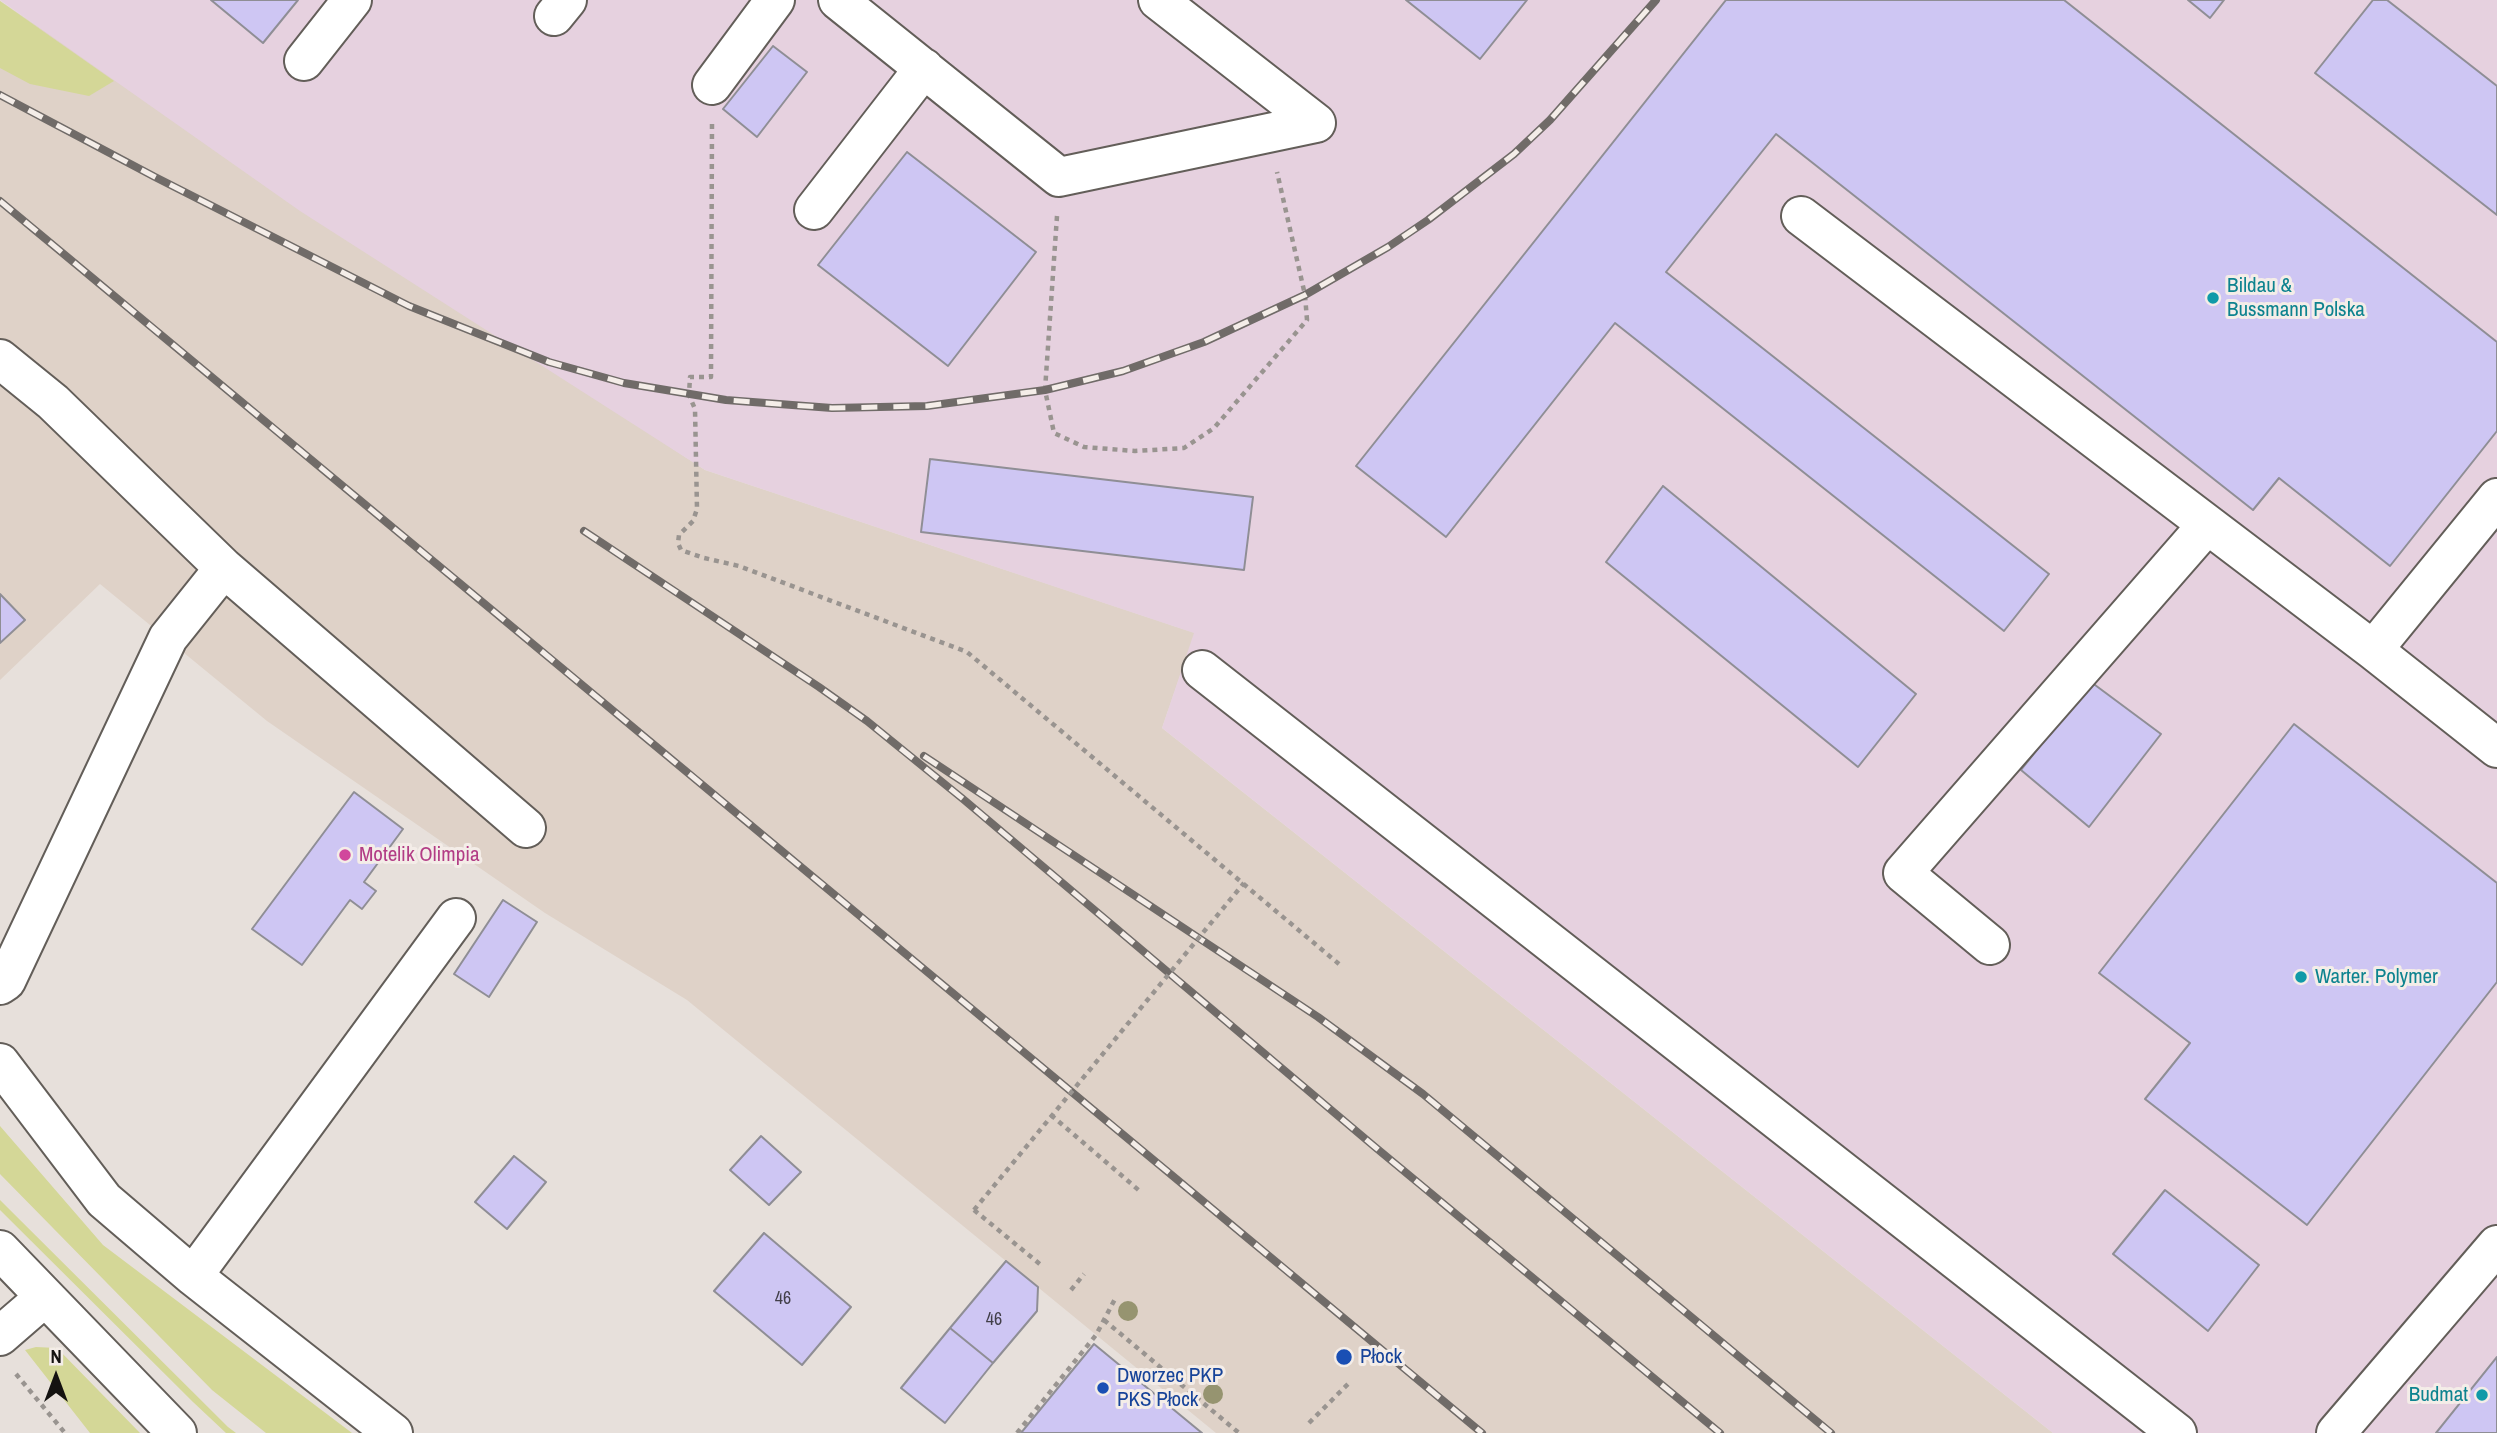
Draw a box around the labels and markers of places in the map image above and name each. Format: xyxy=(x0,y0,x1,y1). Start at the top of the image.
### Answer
place label: Bildau & Bussmann Polska xyxy=(2227,273,2365,323)
marker: Bildau & Bussmann Polska xyxy=(2205,290,2221,306)
place label: Motelik Olimpia xyxy=(359,842,480,868)
marker: Motelik Olimpia xyxy=(337,847,353,863)
place label: Warter. Polymer xyxy=(2315,964,2438,990)
marker: Warter. Polymer xyxy=(2293,969,2309,985)
place label: Płock xyxy=(1360,1344,1402,1370)
marker: Płock xyxy=(1334,1347,1354,1367)
place label: Dworzec PKP PKS Płock xyxy=(1117,1363,1223,1413)
marker: Dworzec PKP PKS Płock xyxy=(1095,1380,1111,1396)
place label: Budmat xyxy=(2409,1382,2468,1408)
marker: Budmat xyxy=(2474,1387,2490,1403)

